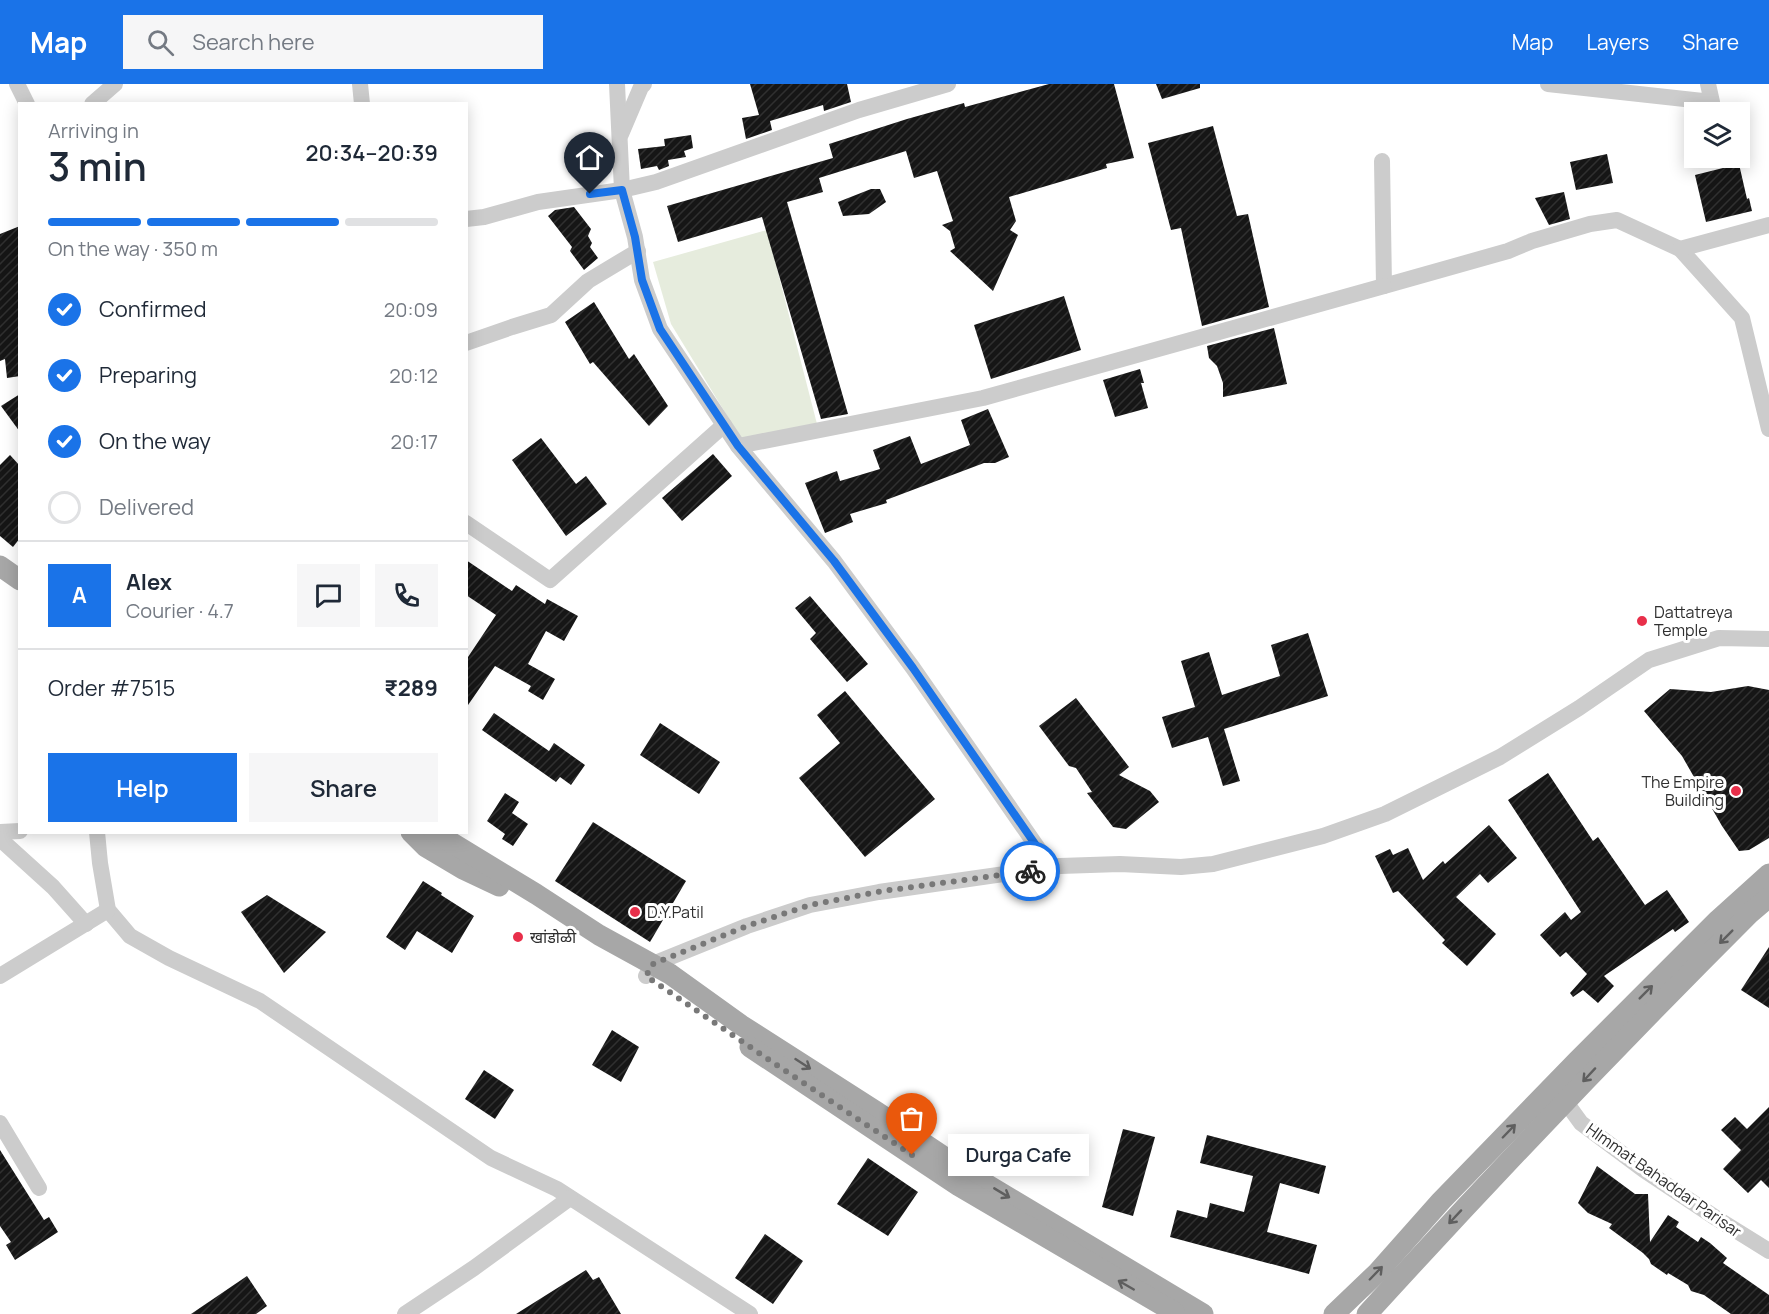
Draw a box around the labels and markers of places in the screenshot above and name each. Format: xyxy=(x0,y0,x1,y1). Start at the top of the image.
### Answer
pin xyxy=(564,132,615,194)
place label: Dattatreya Temple xyxy=(1654,601,1733,641)
marker: Dattatreya Temple xyxy=(1635,614,1649,628)
place label: The Empire Building xyxy=(1642,771,1724,811)
marker: The Empire Building xyxy=(1729,784,1743,798)
place label: D.Y.Patil xyxy=(647,901,704,923)
marker: D.Y.Patil xyxy=(628,905,642,919)
place label: खांडोळी xyxy=(530,926,577,948)
marker: खांडोळी xyxy=(511,930,525,944)
pin xyxy=(886,1093,937,1155)
callout: Durga Cafe xyxy=(948,1134,1089,1176)

